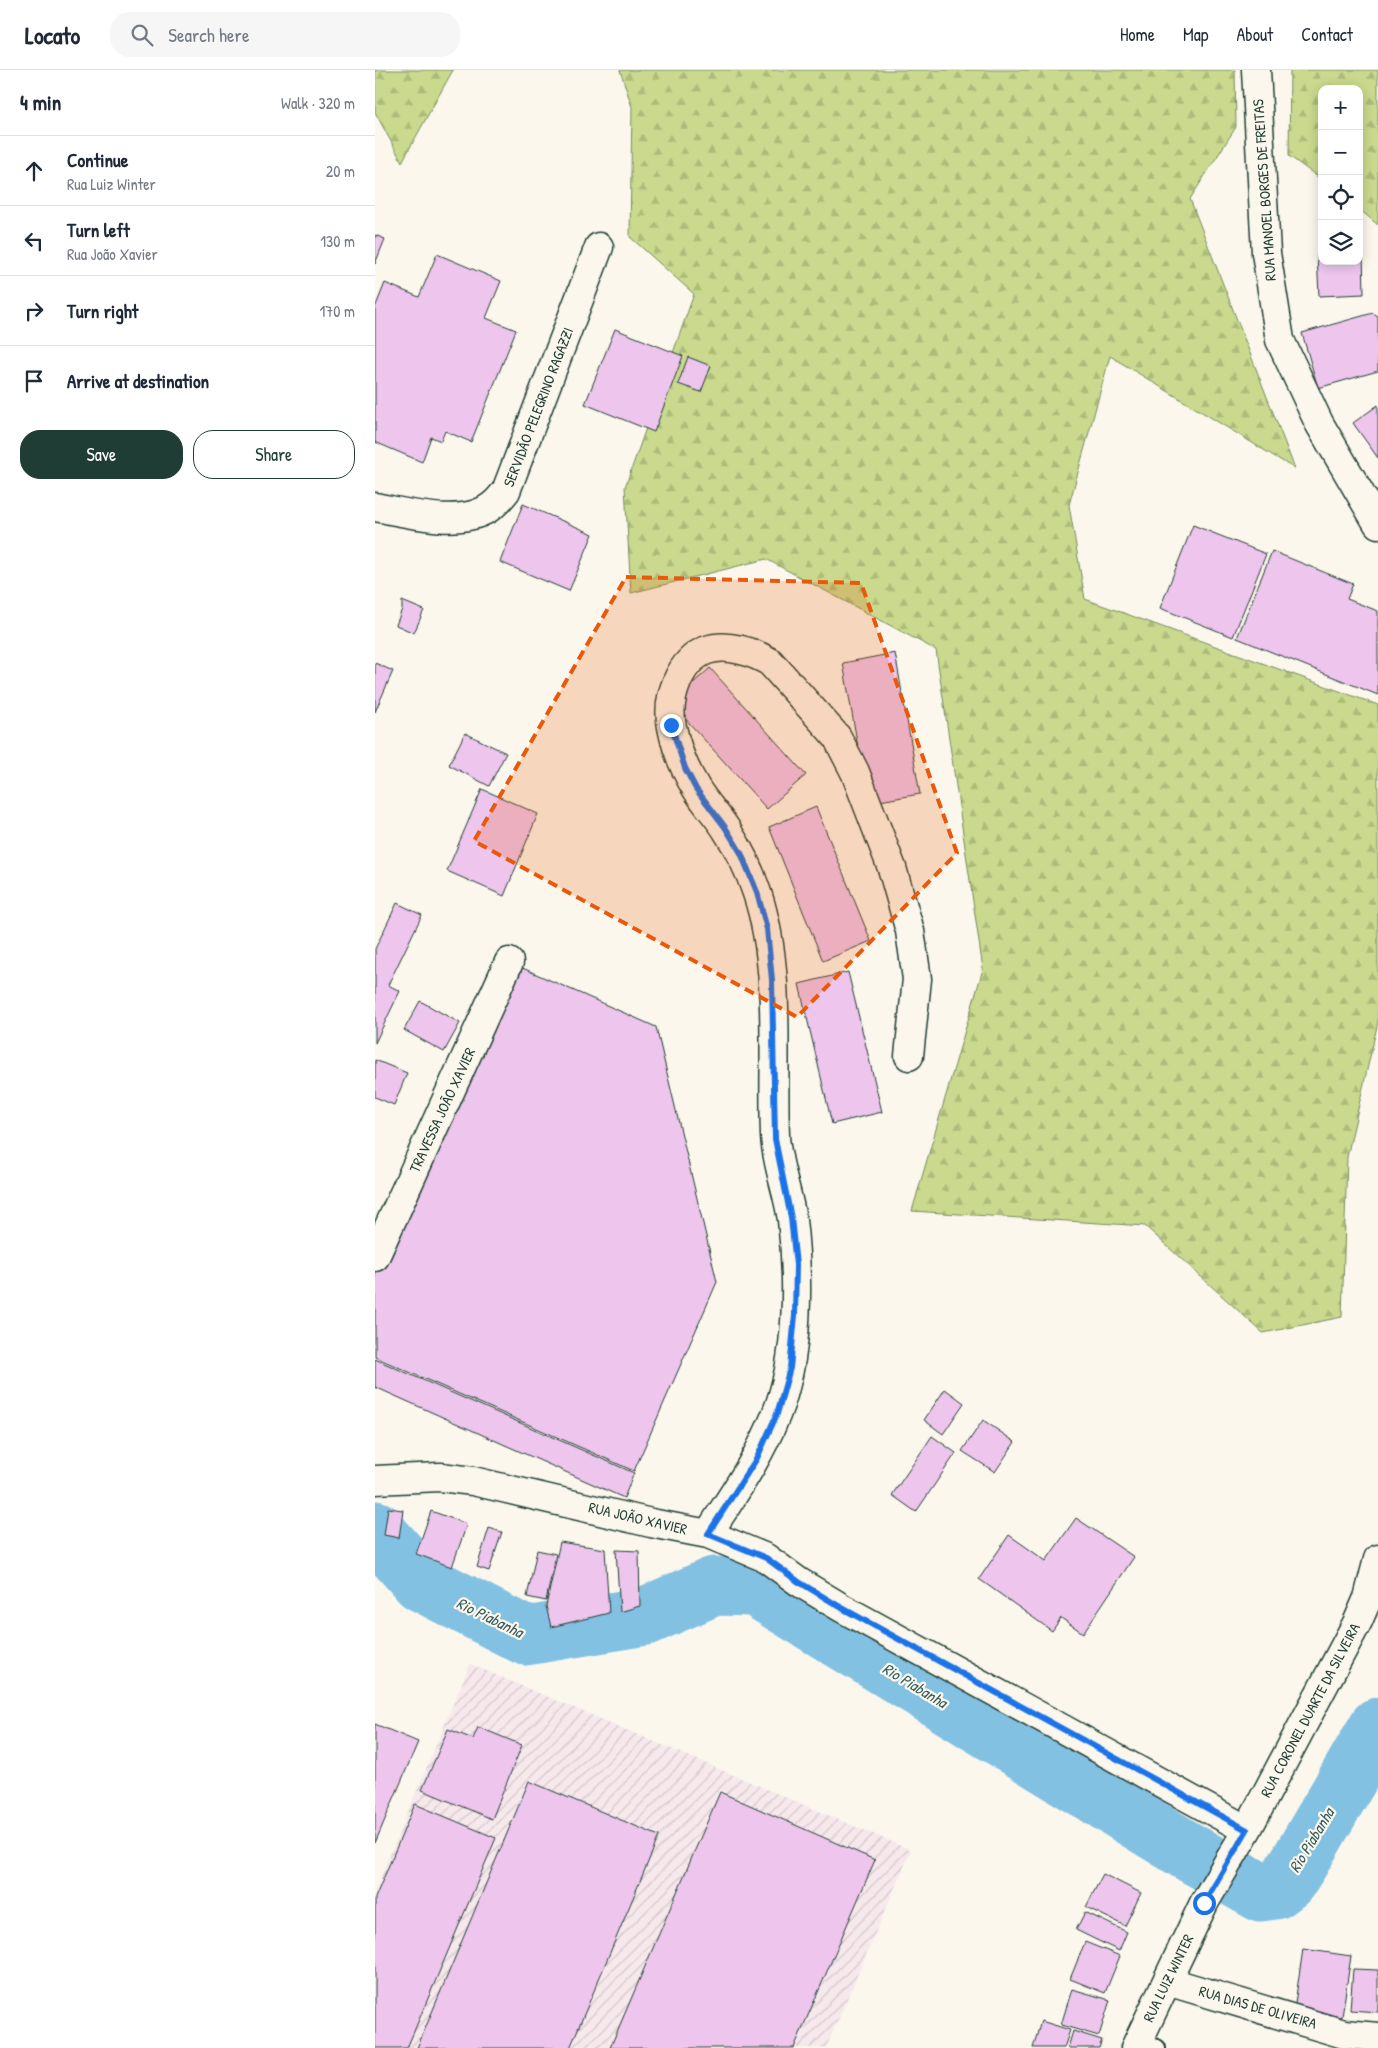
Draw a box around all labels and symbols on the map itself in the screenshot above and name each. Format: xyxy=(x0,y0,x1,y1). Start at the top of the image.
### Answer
street label: RUA MANOEL BORGES DE FREITAS xyxy=(1247,98,1281,282)
street label: SERVIDÃO PELEGRINO RAGAZZI xyxy=(498,324,578,490)
route end xyxy=(660,714,683,737)
street label: TRAVESSA JOÃO XAVIER xyxy=(404,1044,480,1176)
street label: RUA JOÃO XAVIER xyxy=(587,1496,690,1540)
water label: Rio Piabanha xyxy=(453,1591,529,1643)
street label: RUA CORONEL DUARTE DA SILVEIRA xyxy=(1255,1619,1365,1801)
water label: Rio Piabanha xyxy=(879,1657,953,1714)
water label: Rio Piabanha xyxy=(1283,1802,1340,1876)
route start xyxy=(1193,1892,1216,1915)
street label: RUA LUIZ WINTER xyxy=(1138,1930,1198,2025)
street label: RUA DIAS DE OLIVEIRA xyxy=(1197,1980,1320,2034)

